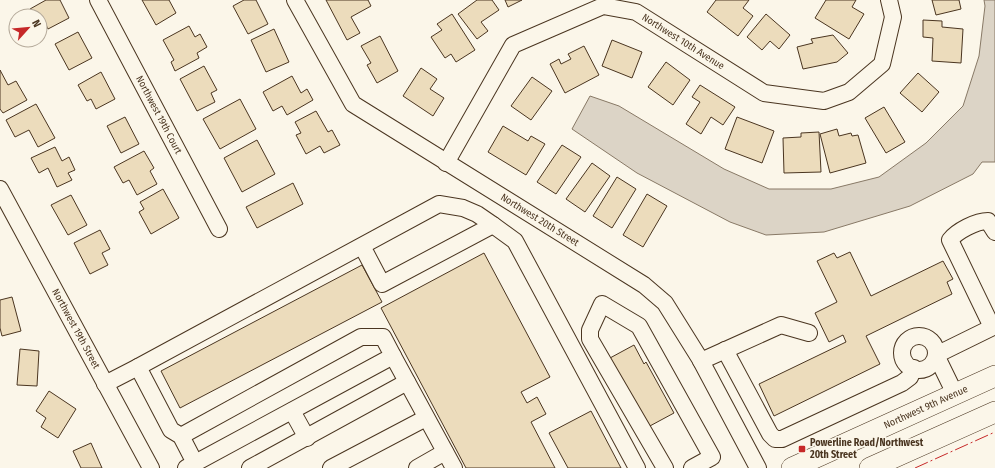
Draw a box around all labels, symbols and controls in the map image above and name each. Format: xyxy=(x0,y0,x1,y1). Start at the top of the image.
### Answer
north arrow xyxy=(8,8,48,48)
street label: Northwest 10th Avenue xyxy=(640,11,726,72)
text: N xyxy=(29,18,44,30)
street label: Northwest 19th Court xyxy=(133,74,185,157)
street label: Northwest 20th Street xyxy=(498,191,582,249)
street label: Northwest 19th Street xyxy=(49,287,103,372)
street label: Northwest 9th Avenue xyxy=(882,383,970,432)
place label: Powerline Road/Northwest 20th Street xyxy=(809,437,924,461)
marker: Powerline Road/Northwest 20th Street xyxy=(797,444,807,454)

